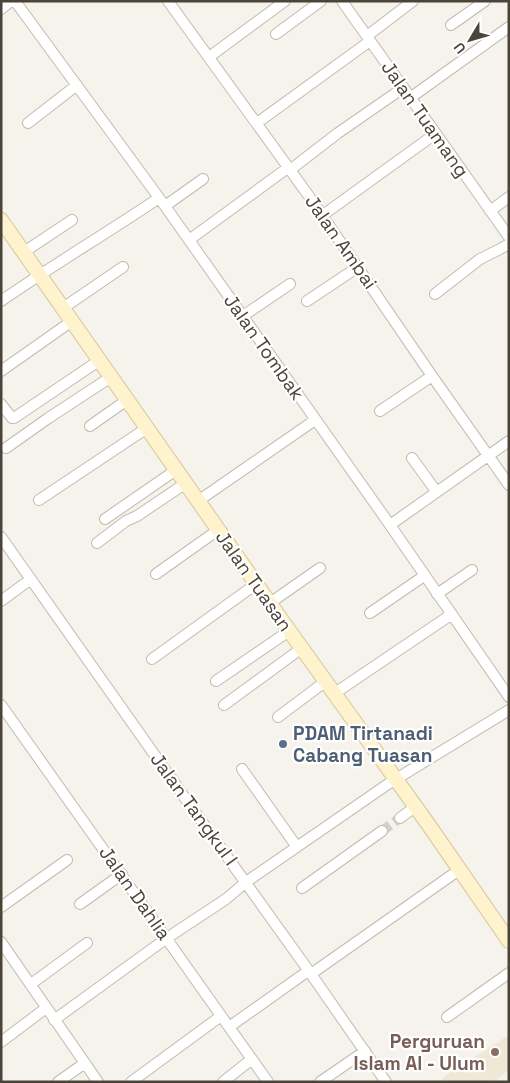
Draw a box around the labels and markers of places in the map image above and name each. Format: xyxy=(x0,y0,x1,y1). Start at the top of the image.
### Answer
place label: PDAM Tirtanadi Cabang Tuasan xyxy=(293,721,433,768)
marker: PDAM Tirtanadi Cabang Tuasan xyxy=(277,738,289,750)
place label: Perguruan Islam Al - Ulum xyxy=(353,1029,485,1076)
marker: Perguruan Islam Al - Ulum xyxy=(489,1046,501,1058)

